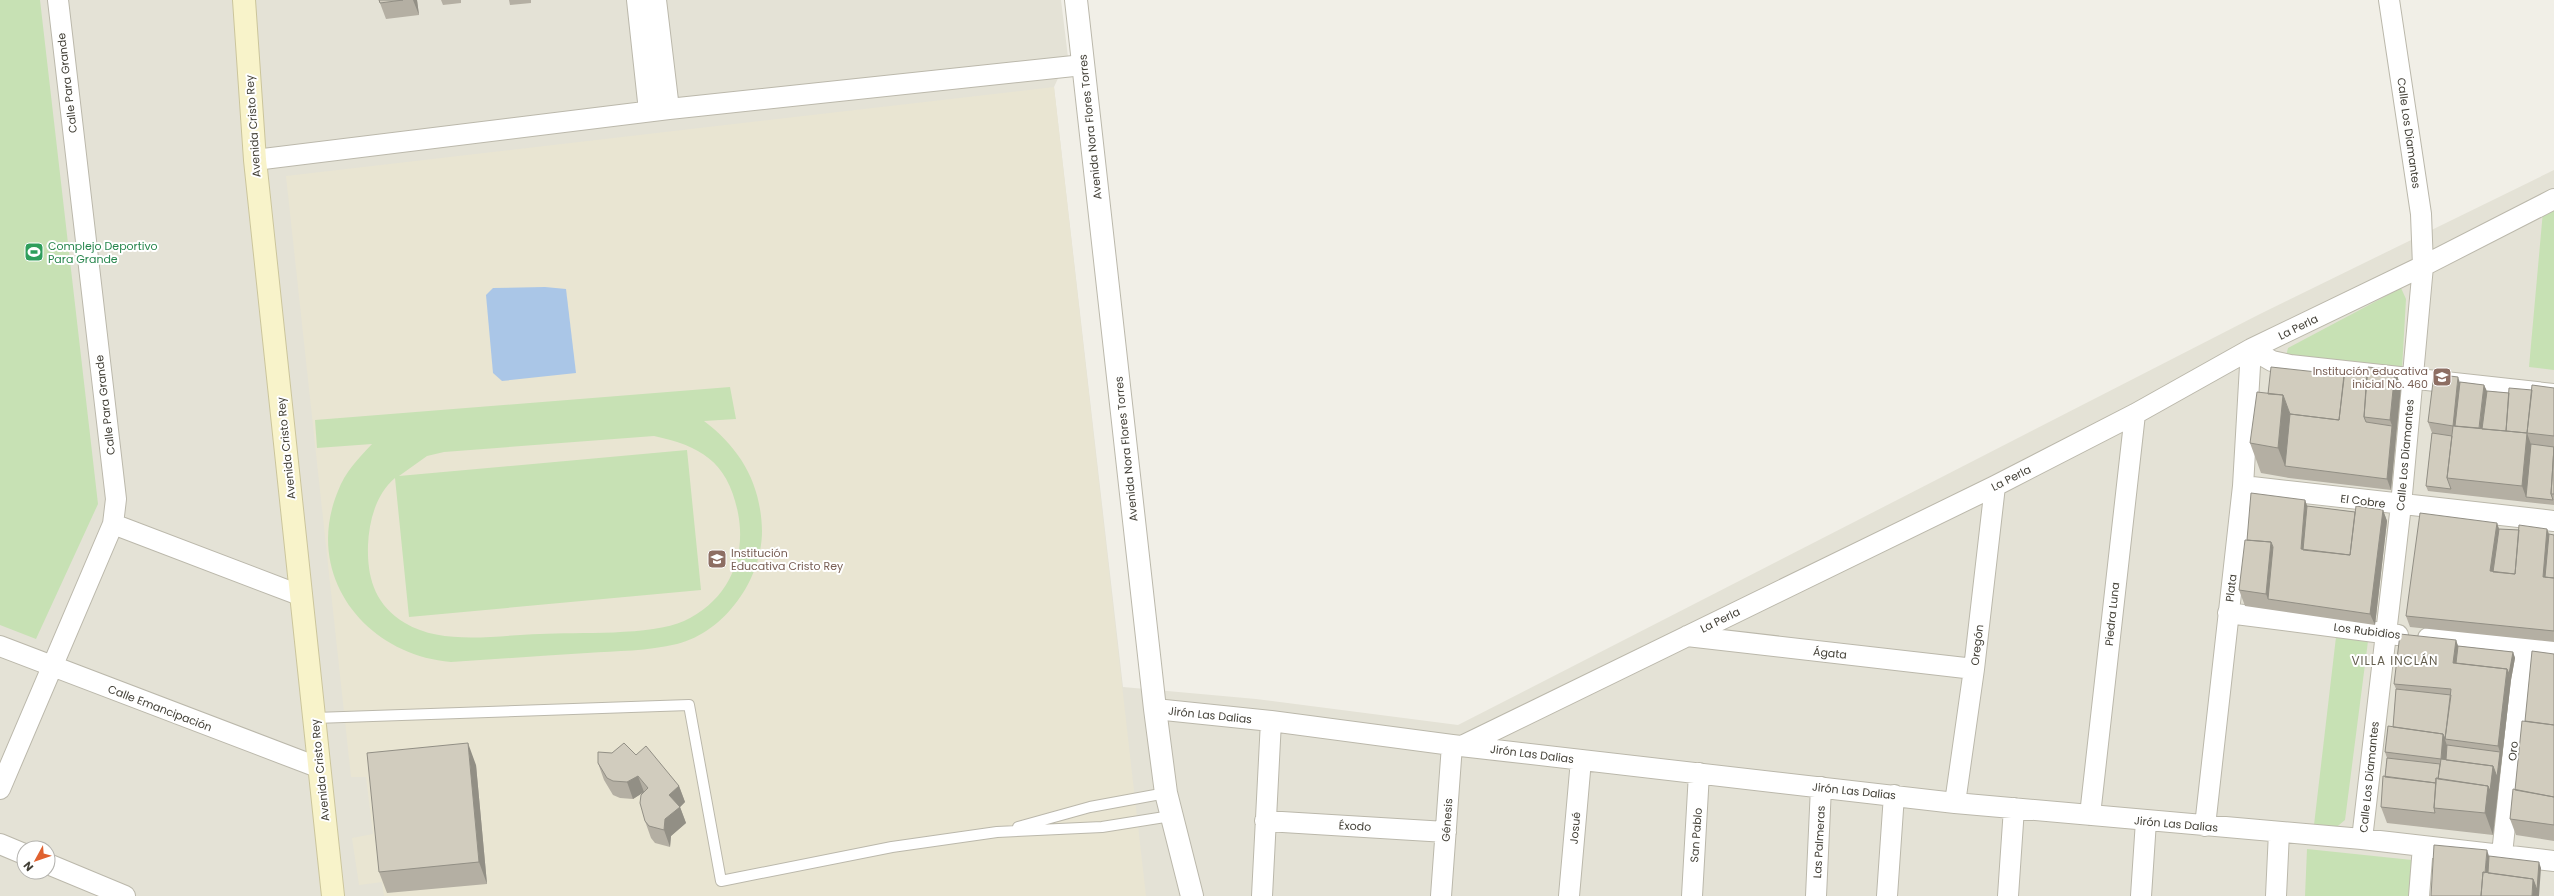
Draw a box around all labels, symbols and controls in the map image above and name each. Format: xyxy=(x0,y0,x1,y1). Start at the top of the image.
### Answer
street label: Calle Para Grande xyxy=(53,32,81,134)
street label: Avenida Nora Flores Torres xyxy=(1074,53,1106,200)
street label: Avenida Cristo Rey xyxy=(241,73,265,178)
street label: Calle Los Diamantes xyxy=(2393,77,2425,190)
place label: Complejo Deportivo Para Grande xyxy=(48,238,158,267)
sports icon: Complejo Deportivo Para Grande xyxy=(23,241,45,263)
street label: La Perla xyxy=(2275,310,2321,344)
street label: Calle Para Grande xyxy=(91,354,119,456)
place label: Institución educativa inicial No. 460 xyxy=(2313,363,2428,392)
school or university icon: Institución educativa inicial No. 460 xyxy=(2431,366,2453,388)
street label: Avenida Nora Flores Torres xyxy=(1110,375,1142,522)
street label: Avenida Cristo Rey xyxy=(273,395,299,500)
street label: Calle Los Diamantes xyxy=(2392,398,2418,511)
street label: La Perla xyxy=(1988,461,2034,495)
street label: El Cobre xyxy=(2340,490,2387,512)
place label: Institución Educativa Cristo Rey xyxy=(731,545,844,574)
school or university icon: Institución Educativa Cristo Rey xyxy=(706,548,728,570)
street label: Plata xyxy=(2221,573,2241,603)
street label: Piedra Luna xyxy=(2101,581,2123,647)
street label: La Perla xyxy=(1697,603,1743,637)
street label: Los Rubidios xyxy=(2333,619,2402,643)
street label: Oregón xyxy=(1967,624,1987,666)
street label: Ágata xyxy=(1812,643,1848,663)
district label: VILLA INCLÁN xyxy=(2351,652,2439,669)
street label: Calle Emancipación xyxy=(106,681,214,735)
street label: Jirón Las Dalias xyxy=(1167,703,1253,727)
street label: Avenida Cristo Rey xyxy=(307,717,333,822)
street label: Calle Los Diamantes xyxy=(2355,720,2383,833)
street label: Oro xyxy=(2504,740,2522,762)
street label: Jirón Las Dalias xyxy=(1489,741,1575,767)
street label: Jirón Las Dalias xyxy=(1811,779,1897,803)
street label: Génesis xyxy=(1438,798,1457,842)
street label: Las Palmeras xyxy=(1809,805,1829,879)
street label: San Pablo xyxy=(1686,807,1706,863)
street label: Josué xyxy=(1566,811,1584,845)
street label: Jirón Las Dalias xyxy=(2133,812,2219,836)
street label: Éxodo xyxy=(1338,817,1372,835)
north arrow xyxy=(16,840,56,880)
text: N xyxy=(20,858,37,875)

